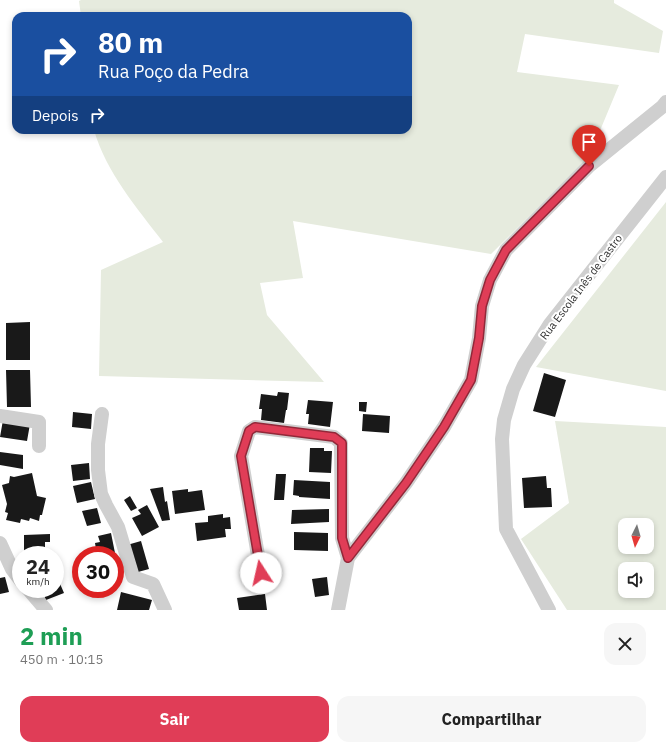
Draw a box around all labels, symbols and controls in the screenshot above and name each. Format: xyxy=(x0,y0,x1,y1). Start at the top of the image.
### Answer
text: 80 m xyxy=(98,24,163,61)
icon: right xyxy=(32,28,84,80)
text: Rua Poço da Pedra xyxy=(98,60,249,83)
icon: right xyxy=(86,104,108,126)
text: Depois xyxy=(32,106,78,125)
pin xyxy=(572,125,606,166)
icon: arrive xyxy=(578,131,600,153)
street label: Rua Escola Inês de Castro xyxy=(537,232,625,342)
north arrow xyxy=(618,518,654,554)
map controls xyxy=(618,518,654,598)
speed limit sign: 30 xyxy=(72,546,124,598)
position arrow xyxy=(240,552,282,594)
text: 24 xyxy=(26,553,50,580)
button: sound xyxy=(618,562,654,598)
text: km/h xyxy=(26,575,50,588)
text: 2 min xyxy=(20,620,83,652)
button: close xyxy=(604,623,646,665)
text: 450 m · 10:15 xyxy=(20,651,103,668)
button: Sair xyxy=(20,696,329,742)
button: Compartilhar xyxy=(337,696,646,742)

